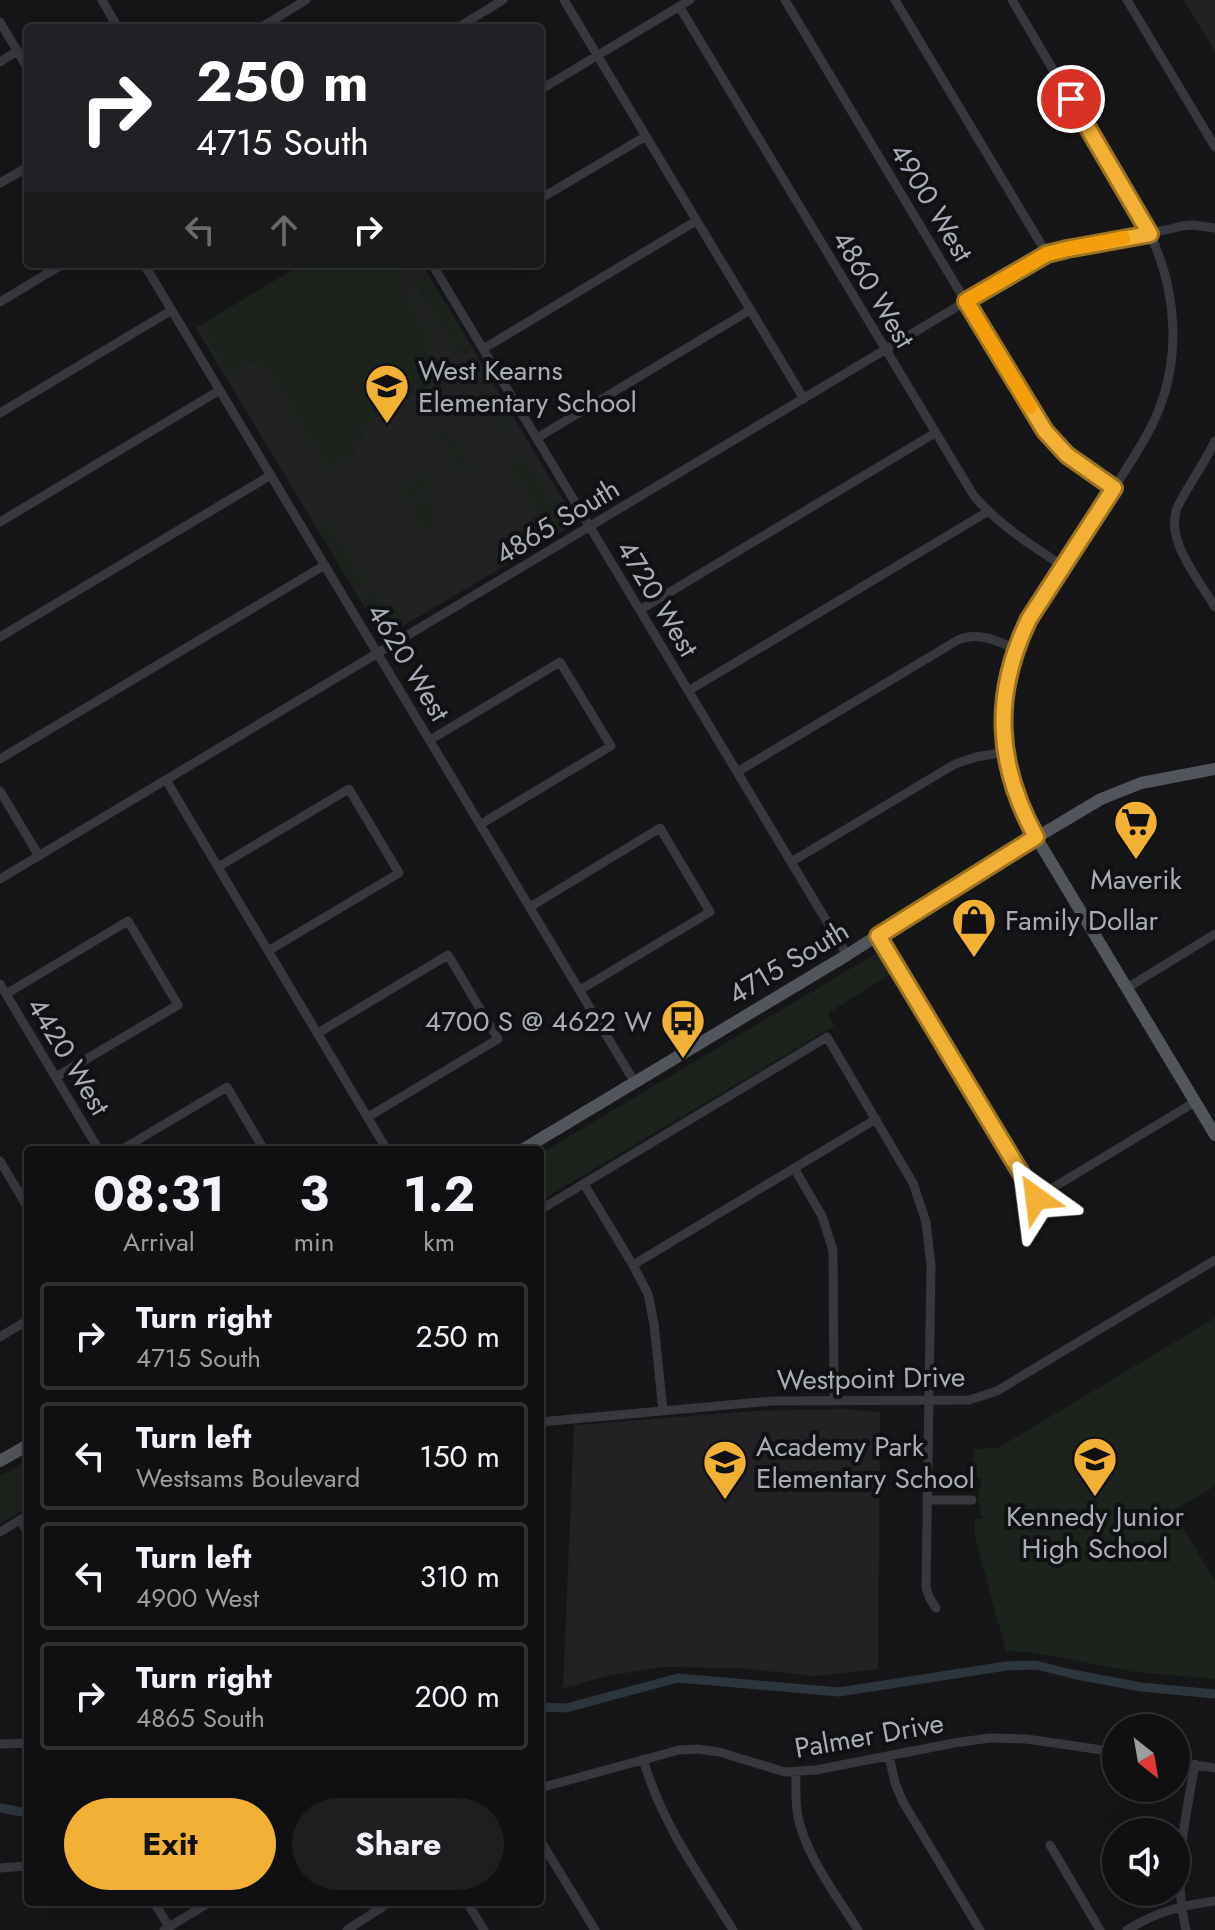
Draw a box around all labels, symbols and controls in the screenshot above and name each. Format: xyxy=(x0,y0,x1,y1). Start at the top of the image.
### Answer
text: 250 m xyxy=(196,41,369,122)
icon: right xyxy=(64,56,168,160)
pin xyxy=(1037,65,1105,133)
icon: arrive xyxy=(1049,77,1093,121)
text: 4715 South xyxy=(196,116,369,168)
street label: 4900 West xyxy=(880,135,983,270)
icon: left xyxy=(178,208,222,252)
icon: ahead xyxy=(262,208,306,252)
icon: right xyxy=(346,208,390,252)
street label: 4860 West xyxy=(822,223,925,356)
place label: West Kearns Elementary School xyxy=(418,350,637,423)
school or university icon: West Kearns Elementary School xyxy=(363,362,411,425)
street label: 4865 South xyxy=(487,468,627,575)
street label: 4720 West xyxy=(607,532,709,665)
street label: 4620 West xyxy=(357,595,460,729)
supermarket icon: Maverik xyxy=(1112,798,1160,861)
place label: Maverik xyxy=(1090,859,1182,900)
shop icon: Family Dollar xyxy=(950,896,998,959)
place label: Family Dollar xyxy=(1005,900,1159,941)
street label: 4715 South xyxy=(720,910,856,1015)
street label: 4420 West xyxy=(17,989,120,1123)
bus stop icon: 4700 S @ 4622 W xyxy=(659,997,707,1060)
place label: 4700 S @ 4622 W xyxy=(425,1001,652,1042)
position arrow xyxy=(994,1156,1078,1240)
text: 08:31 xyxy=(93,1160,225,1229)
text: 3 xyxy=(299,1160,329,1229)
text: 1.2 xyxy=(404,1160,475,1229)
text: Arrival xyxy=(123,1223,195,1261)
text: min xyxy=(294,1223,334,1261)
text: km xyxy=(423,1223,455,1261)
text: Turn right xyxy=(136,1296,272,1339)
icon: right xyxy=(68,1314,112,1358)
text: 250 m xyxy=(416,1315,500,1358)
text: 4715 South xyxy=(136,1339,261,1377)
street label: Westpoint Drive xyxy=(776,1356,966,1401)
text: Turn left xyxy=(136,1416,251,1459)
place label: Academy Park Elementary School xyxy=(756,1426,975,1499)
icon: left xyxy=(68,1434,112,1478)
text: 150 m xyxy=(419,1435,500,1478)
school or university icon: Kennedy Junior High School xyxy=(1071,1435,1119,1498)
school or university icon: Academy Park Elementary School xyxy=(701,1438,749,1501)
text: Westsams Boulevard xyxy=(136,1459,360,1497)
place label: Kennedy Junior High School xyxy=(1006,1496,1184,1569)
text: Turn left xyxy=(136,1536,251,1579)
icon: left xyxy=(68,1554,112,1598)
text: 310 m xyxy=(420,1555,500,1598)
text: 4900 West xyxy=(136,1579,259,1617)
text: Turn right xyxy=(136,1656,272,1699)
icon: right xyxy=(68,1674,112,1718)
text: 200 m xyxy=(415,1675,500,1718)
text: 4865 South xyxy=(136,1699,265,1737)
street label: Palmer Drive xyxy=(791,1702,947,1769)
north arrow xyxy=(1102,1714,1190,1802)
map controls xyxy=(1102,1714,1190,1906)
button: Exit xyxy=(64,1798,276,1890)
button: Share xyxy=(292,1798,504,1890)
button: sound xyxy=(1102,1818,1190,1906)

